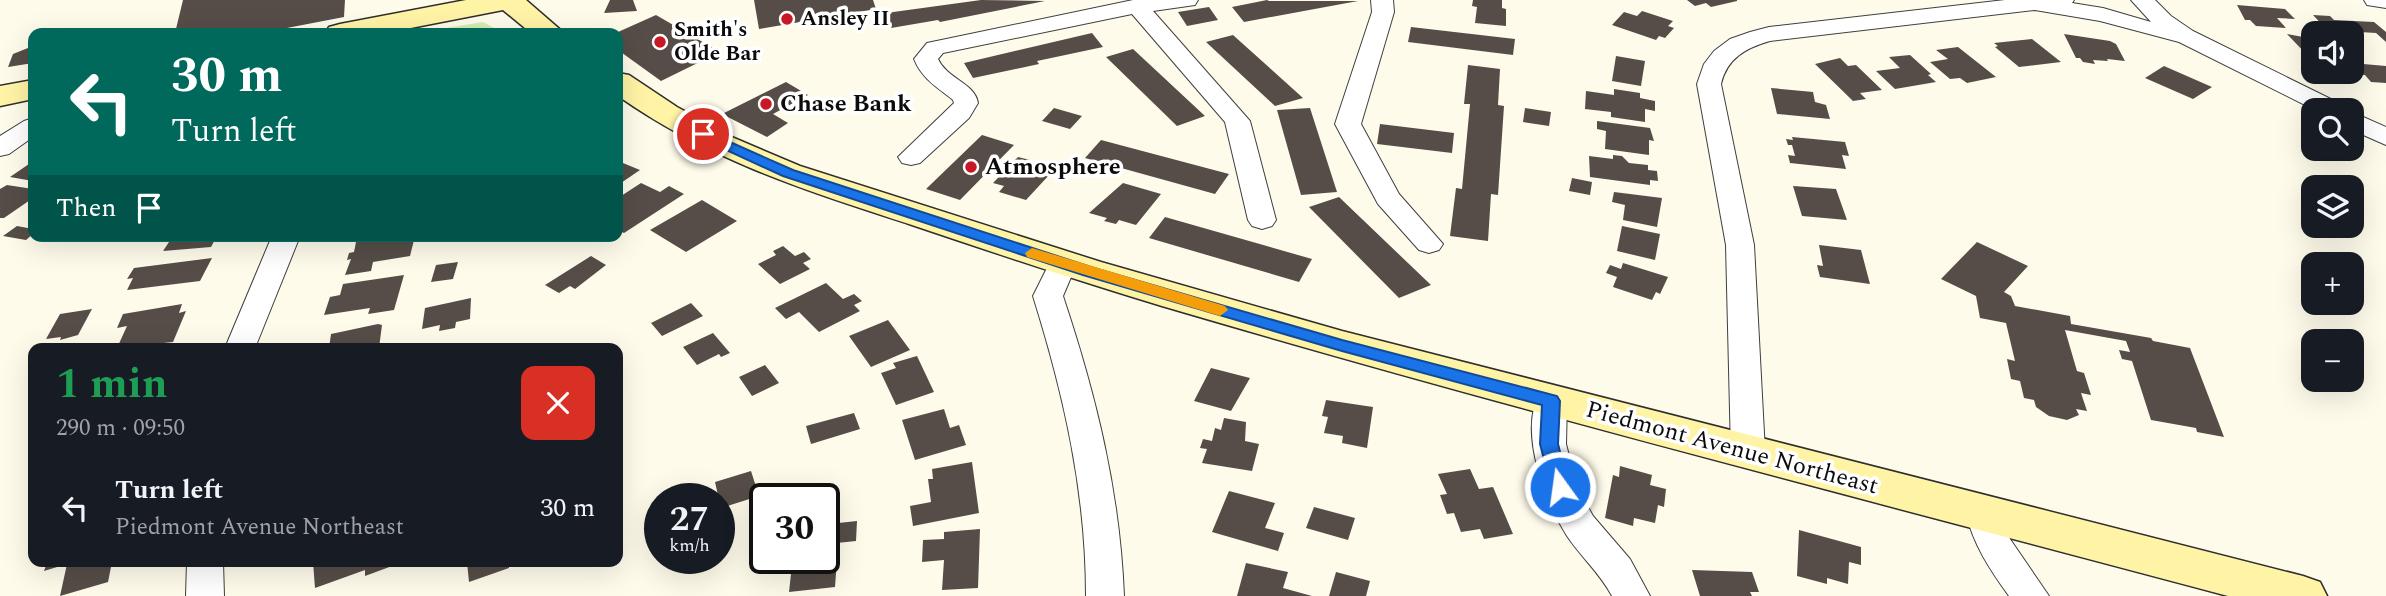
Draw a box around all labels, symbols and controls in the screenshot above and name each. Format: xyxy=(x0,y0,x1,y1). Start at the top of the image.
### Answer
place label: Ansley II xyxy=(801,3,890,35)
marker: Ansley II xyxy=(779,11,795,27)
place label: Smith's Olde Bar xyxy=(674,14,760,70)
map controls xyxy=(2301,21,2364,392)
button: sound xyxy=(2301,21,2364,84)
marker: Smith's Olde Bar xyxy=(652,34,668,50)
text: 30 m xyxy=(171,39,282,114)
icon: left xyxy=(56,56,147,147)
place label: Chase Bank xyxy=(780,86,912,122)
marker: Chase Bank xyxy=(758,96,774,112)
button: search xyxy=(2301,98,2364,161)
pin xyxy=(673,104,733,164)
text: Turn left xyxy=(171,107,297,156)
icon: arrive xyxy=(684,115,722,153)
place label: Atmosphere xyxy=(985,149,1121,185)
marker: Atmosphere xyxy=(963,159,979,175)
button: layers xyxy=(2301,175,2364,238)
text: Then xyxy=(56,188,116,228)
icon: arrive xyxy=(130,189,168,227)
button: + xyxy=(2301,252,2364,315)
button: − xyxy=(2301,329,2364,392)
text: 1 min xyxy=(56,353,168,416)
button: close xyxy=(521,366,595,440)
street label: Piedmont Avenue Northeast xyxy=(1582,392,1882,504)
text: 290 m · 09:50 xyxy=(56,411,185,446)
position arrow xyxy=(1523,450,1597,524)
text: Turn left xyxy=(115,470,223,510)
speed limit sign: 30 xyxy=(749,483,840,574)
text: 30 m xyxy=(540,488,595,528)
icon: left xyxy=(56,489,94,527)
text: 27 xyxy=(670,493,709,546)
text: Piedmont Avenue Northeast xyxy=(115,510,404,545)
text: km/h xyxy=(669,532,710,559)

